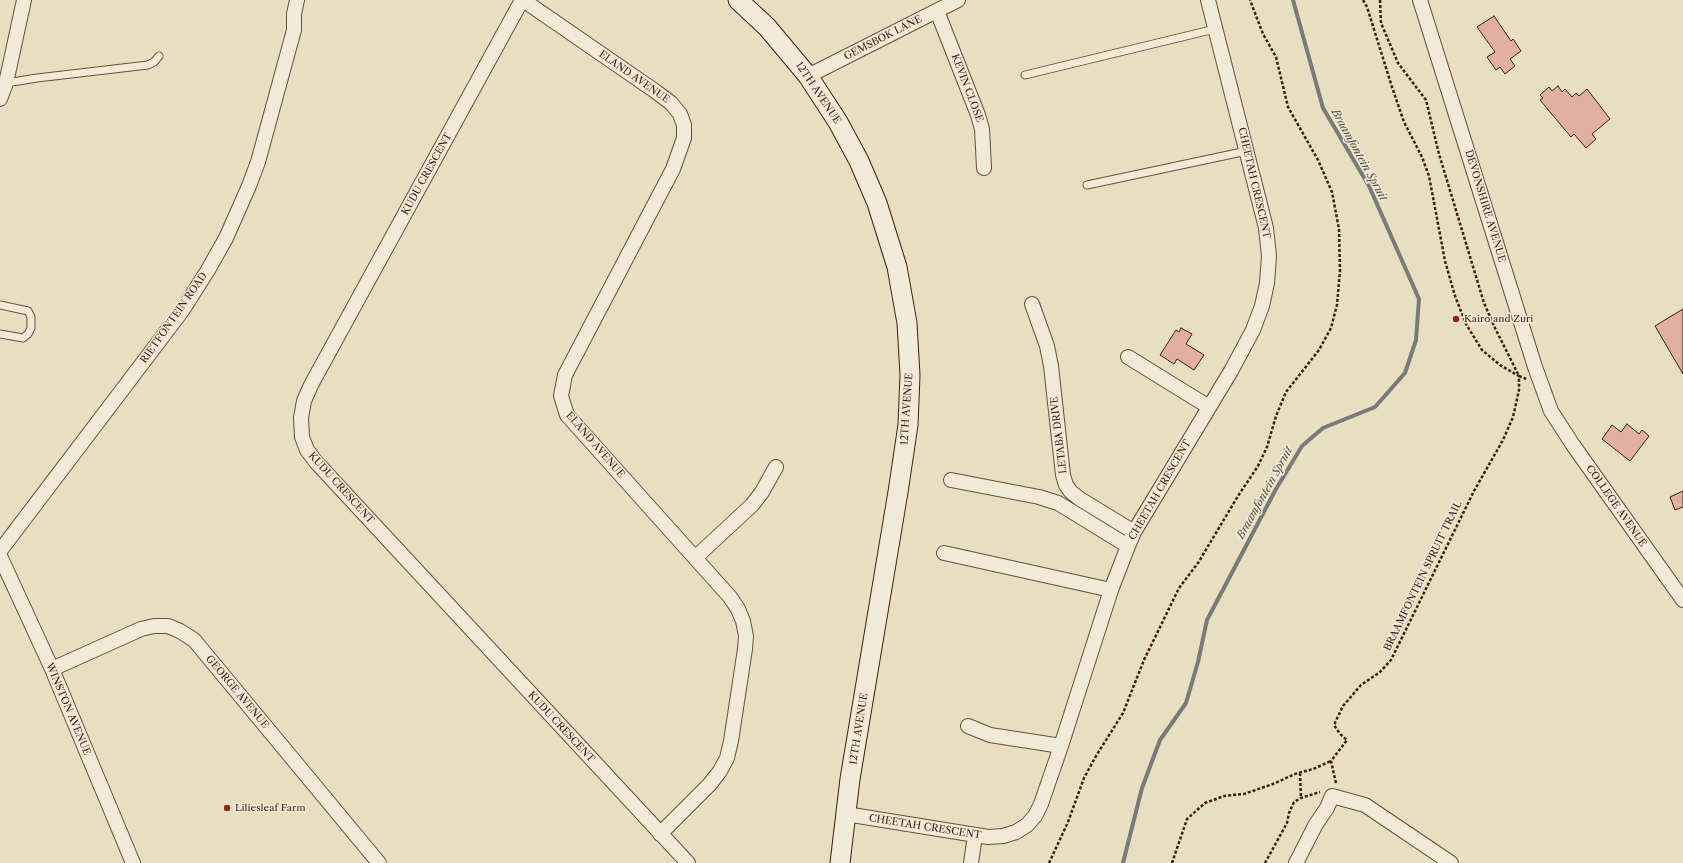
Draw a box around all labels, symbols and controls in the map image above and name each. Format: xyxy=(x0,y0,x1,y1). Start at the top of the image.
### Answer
street label: GEMSBOK LANE xyxy=(842,13,924,63)
street label: ELAND AVENUE xyxy=(596,48,672,106)
street label: KEVIN CLOSE xyxy=(948,52,986,124)
street label: 12TH AVENUE xyxy=(793,60,843,126)
water label: Braamfontein Spruit xyxy=(1328,107,1390,203)
street label: CHEETAH CRESCENT xyxy=(1235,126,1273,240)
street label: KUDU CRESCENT xyxy=(399,131,455,217)
street label: DEVONSHIRE AVENUE xyxy=(1462,148,1508,264)
street label: RIETFONTEIN ROAD xyxy=(138,270,210,366)
place label: Kairo and Zuri xyxy=(1464,313,1533,325)
marker: Kairo and Zuri xyxy=(1451,314,1461,324)
street label: 12TH AVENUE xyxy=(898,373,916,445)
street label: LETABA DRIVE xyxy=(1048,396,1070,474)
street label: ELAND AVENUE xyxy=(563,410,627,480)
street label: CHEETAH CRESCENT xyxy=(1126,438,1194,542)
water label: Braamfontein Spruit xyxy=(1234,445,1296,541)
street label: KUDU CRESCENT xyxy=(306,450,376,526)
street label: COLLEGE AVENUE xyxy=(1583,463,1649,549)
street label: BRAAMFONTEIN SPRUIT TRAIL xyxy=(1381,499,1465,653)
street label: GEORGE AVENUE xyxy=(203,653,271,731)
street label: WINSTON AVENUE xyxy=(43,661,93,757)
street label: KUDU CRESCENT xyxy=(525,689,597,765)
street label: 12TH AVENUE xyxy=(847,692,871,766)
place label: Liliesleaf Farm xyxy=(235,802,306,814)
marker: Liliesleaf Farm xyxy=(222,803,232,813)
street label: CHEETAH CRESCENT xyxy=(868,812,982,842)

